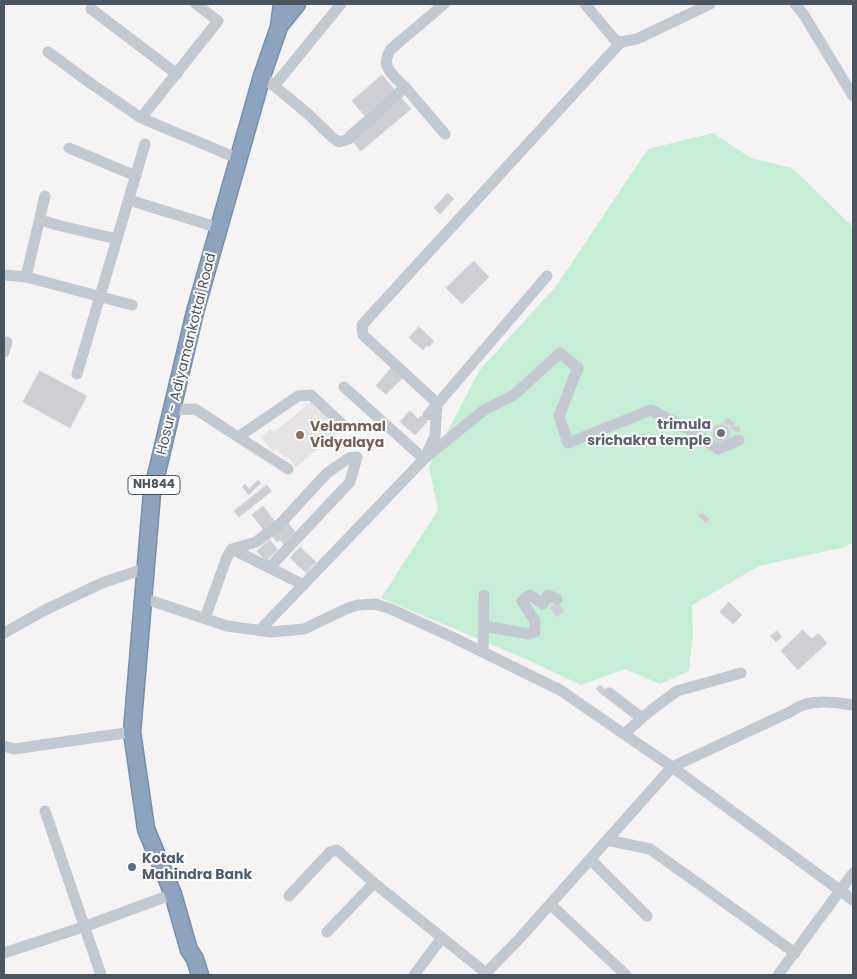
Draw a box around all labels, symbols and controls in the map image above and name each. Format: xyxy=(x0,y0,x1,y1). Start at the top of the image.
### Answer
street label: Hosur - Adiyamankottai Road xyxy=(154,251,220,457)
place label: trimula srichakra temple xyxy=(587,417,711,450)
place label: Velammal Vidyalaya xyxy=(310,419,386,452)
marker: trimula srichakra temple xyxy=(715,427,727,439)
marker: Velammal Vidyalaya xyxy=(294,429,306,441)
road number: NH844 xyxy=(128,476,180,494)
place label: Kotak Mahindra Bank xyxy=(142,851,252,884)
marker: Kotak Mahindra Bank xyxy=(126,861,138,873)

